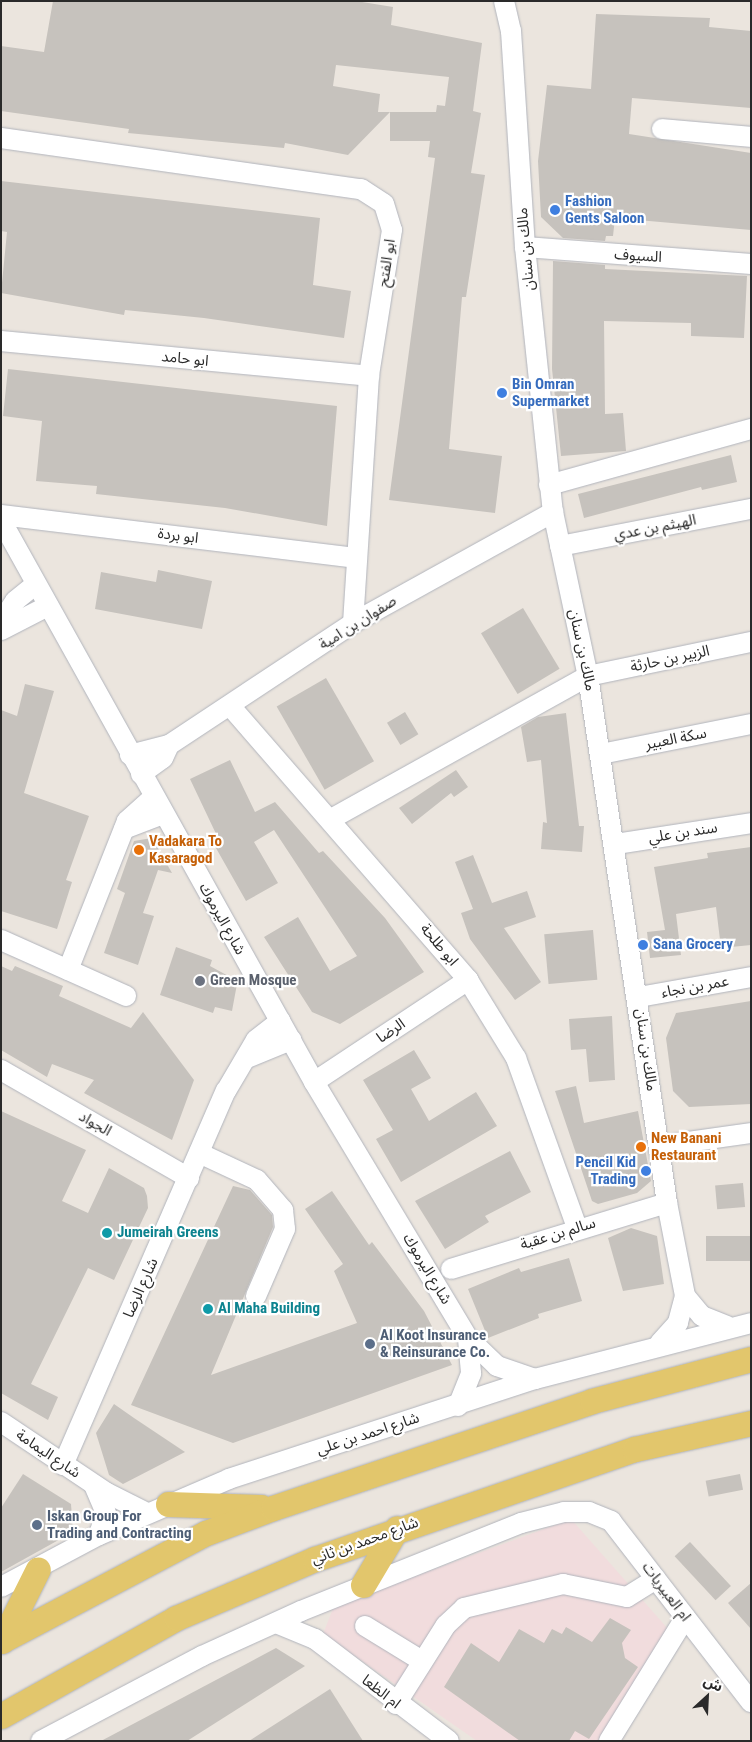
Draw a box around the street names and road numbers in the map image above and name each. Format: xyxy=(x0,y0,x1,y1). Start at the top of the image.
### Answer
street label: مالك بن سنان xyxy=(513,207,539,291)
street label: ابو الفتح xyxy=(374,238,400,288)
street label: السيوف xyxy=(614,245,662,267)
street label: ابو حامد xyxy=(161,348,209,370)
street label: الهيثم بن عدي xyxy=(612,511,698,545)
street label: ابو بردة xyxy=(157,525,199,547)
street label: صفوان بن امية xyxy=(316,592,400,654)
street label: مالك بن سنان xyxy=(565,607,599,693)
street label: الزبير بن حارثة xyxy=(629,642,711,676)
street label: سكة العبير xyxy=(644,724,708,754)
street label: سند بن علي xyxy=(647,819,719,847)
street label: شارع اليرموك xyxy=(195,880,249,958)
street label: ابو طلحة xyxy=(416,920,462,970)
street label: عمر بن نجاء xyxy=(660,972,730,1002)
street label: مالك بن سنان xyxy=(631,1007,661,1093)
street label: الرضا xyxy=(373,1015,409,1047)
street label: الجواد xyxy=(75,1107,115,1141)
street label: سالم بن عقبة xyxy=(518,1214,598,1254)
street label: شارع اليرموك xyxy=(399,1230,455,1308)
street label: شارع الرضا xyxy=(120,1255,162,1321)
street label: شارع احمد بن علي xyxy=(314,1409,422,1459)
street label: شارع اليمامة xyxy=(12,1426,84,1482)
street label: شارع محمد بن ثاني xyxy=(309,1513,421,1569)
street label: ام العبيريات xyxy=(638,1559,694,1625)
street label: ام الظعا xyxy=(358,1671,404,1713)

